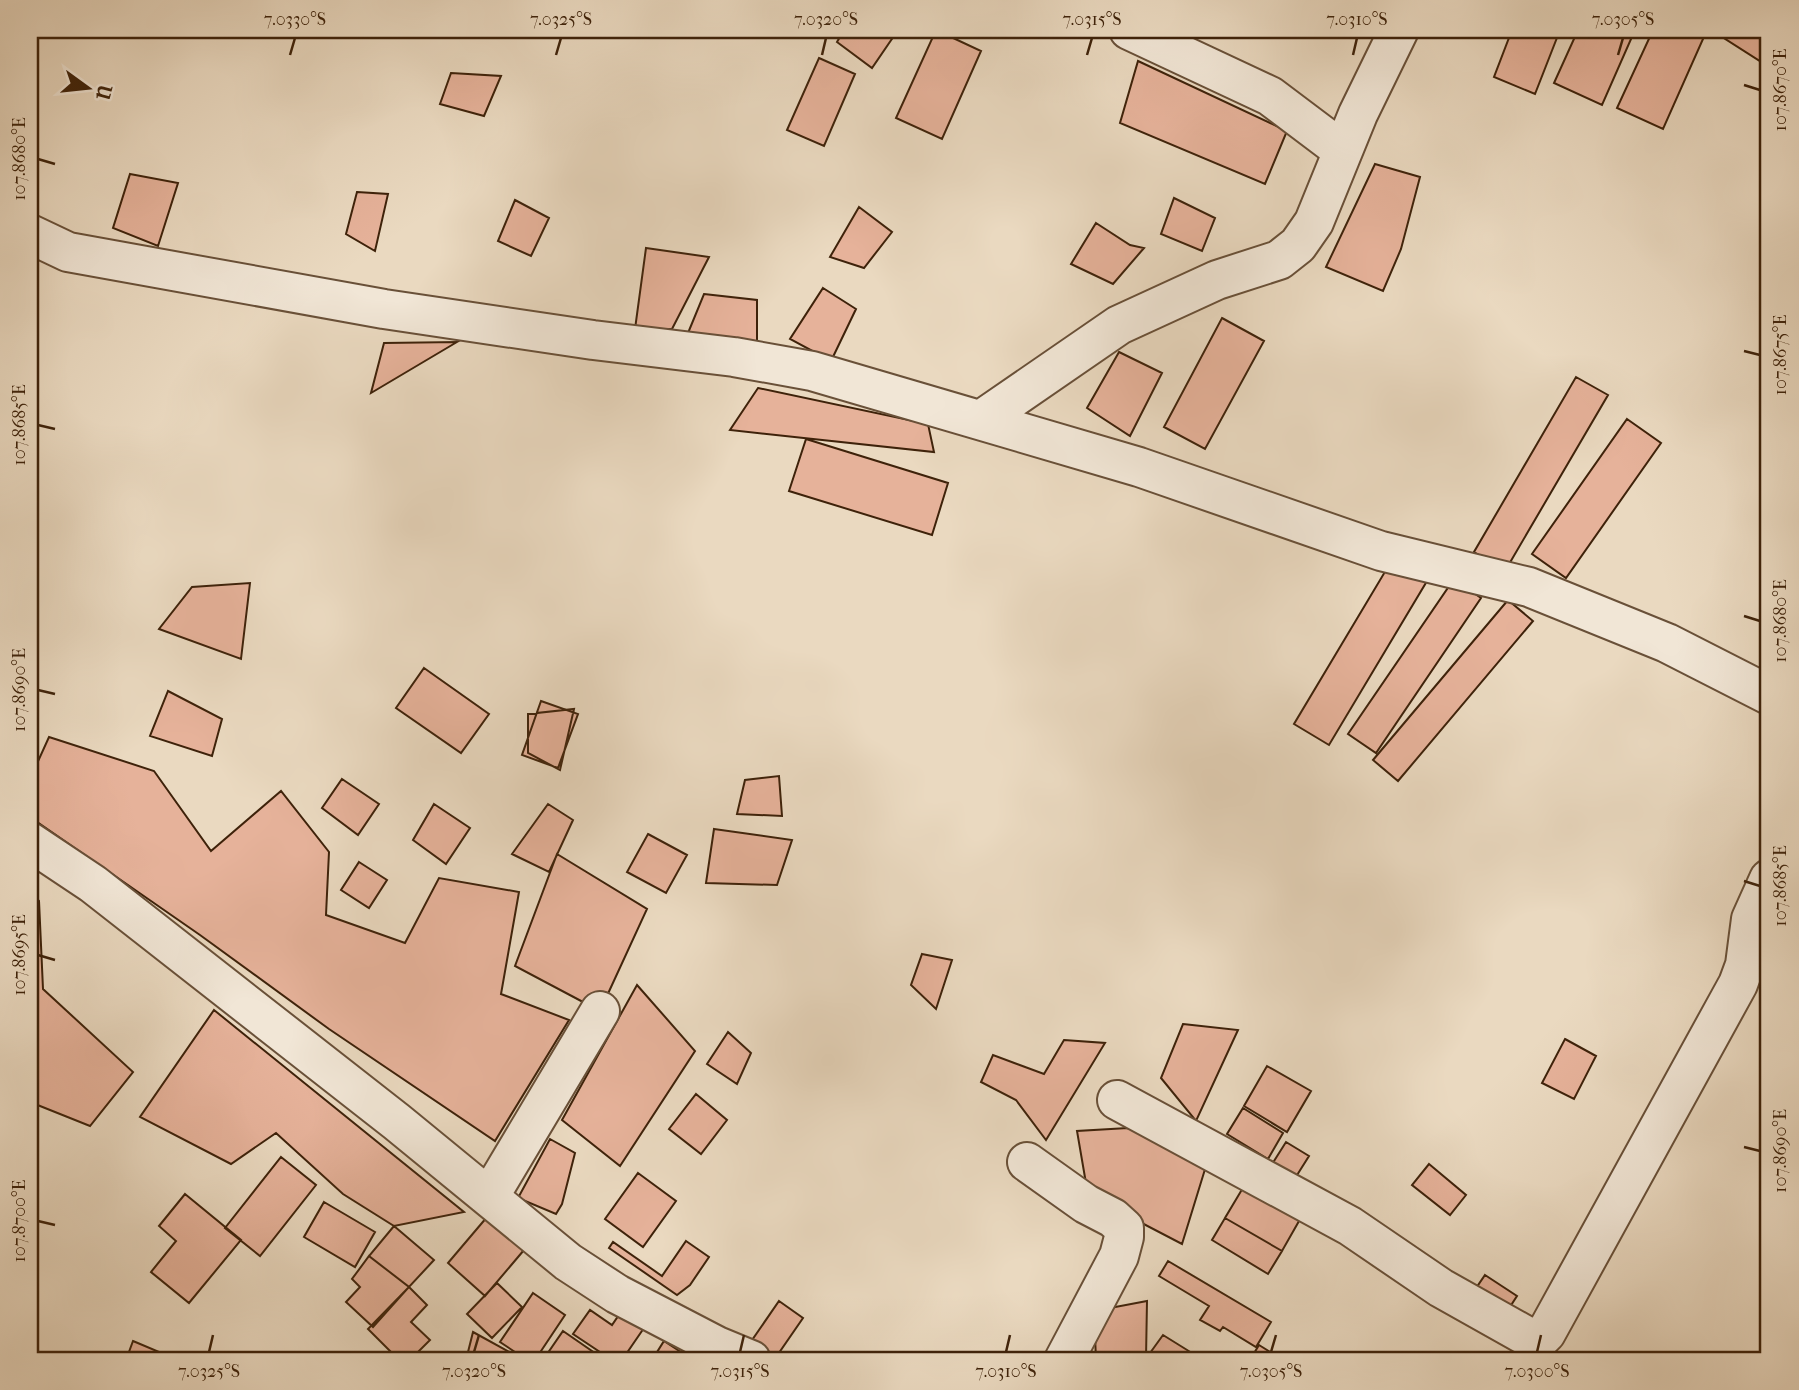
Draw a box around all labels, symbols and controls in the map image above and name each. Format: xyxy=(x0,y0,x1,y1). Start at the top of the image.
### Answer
text: 7.0330°S xyxy=(264,9,326,30)
text: 7.0325°S xyxy=(530,9,592,30)
text: 7.0320°S xyxy=(794,9,858,30)
text: 7.0315°S xyxy=(1062,9,1122,30)
text: 7.0310°S xyxy=(1326,9,1388,30)
text: 7.0305°S xyxy=(1592,9,1654,30)
text: 107.8670°E xyxy=(1770,49,1791,131)
north arrow xyxy=(52,52,122,122)
text: U xyxy=(91,81,116,102)
text: 107.8680°E xyxy=(9,117,30,201)
text: 107.8675°E xyxy=(1770,315,1791,395)
text: 107.8685°E xyxy=(9,384,30,466)
text: 107.8680°E xyxy=(1770,579,1791,663)
text: 107.8690°E xyxy=(9,648,30,732)
text: 107.8685°E xyxy=(1770,845,1791,927)
text: 107.8695°E xyxy=(9,914,30,996)
text: 107.8690°E xyxy=(1770,1109,1791,1193)
text: 107.8700°E xyxy=(9,1179,30,1263)
text: 7.0325°S xyxy=(178,1361,240,1382)
text: 7.0320°S xyxy=(442,1361,506,1382)
text: 7.0315°S xyxy=(710,1361,770,1382)
text: 7.0310°S xyxy=(975,1361,1037,1382)
text: 7.0305°S xyxy=(1240,1361,1302,1382)
text: 7.0300°S xyxy=(1505,1361,1569,1382)

